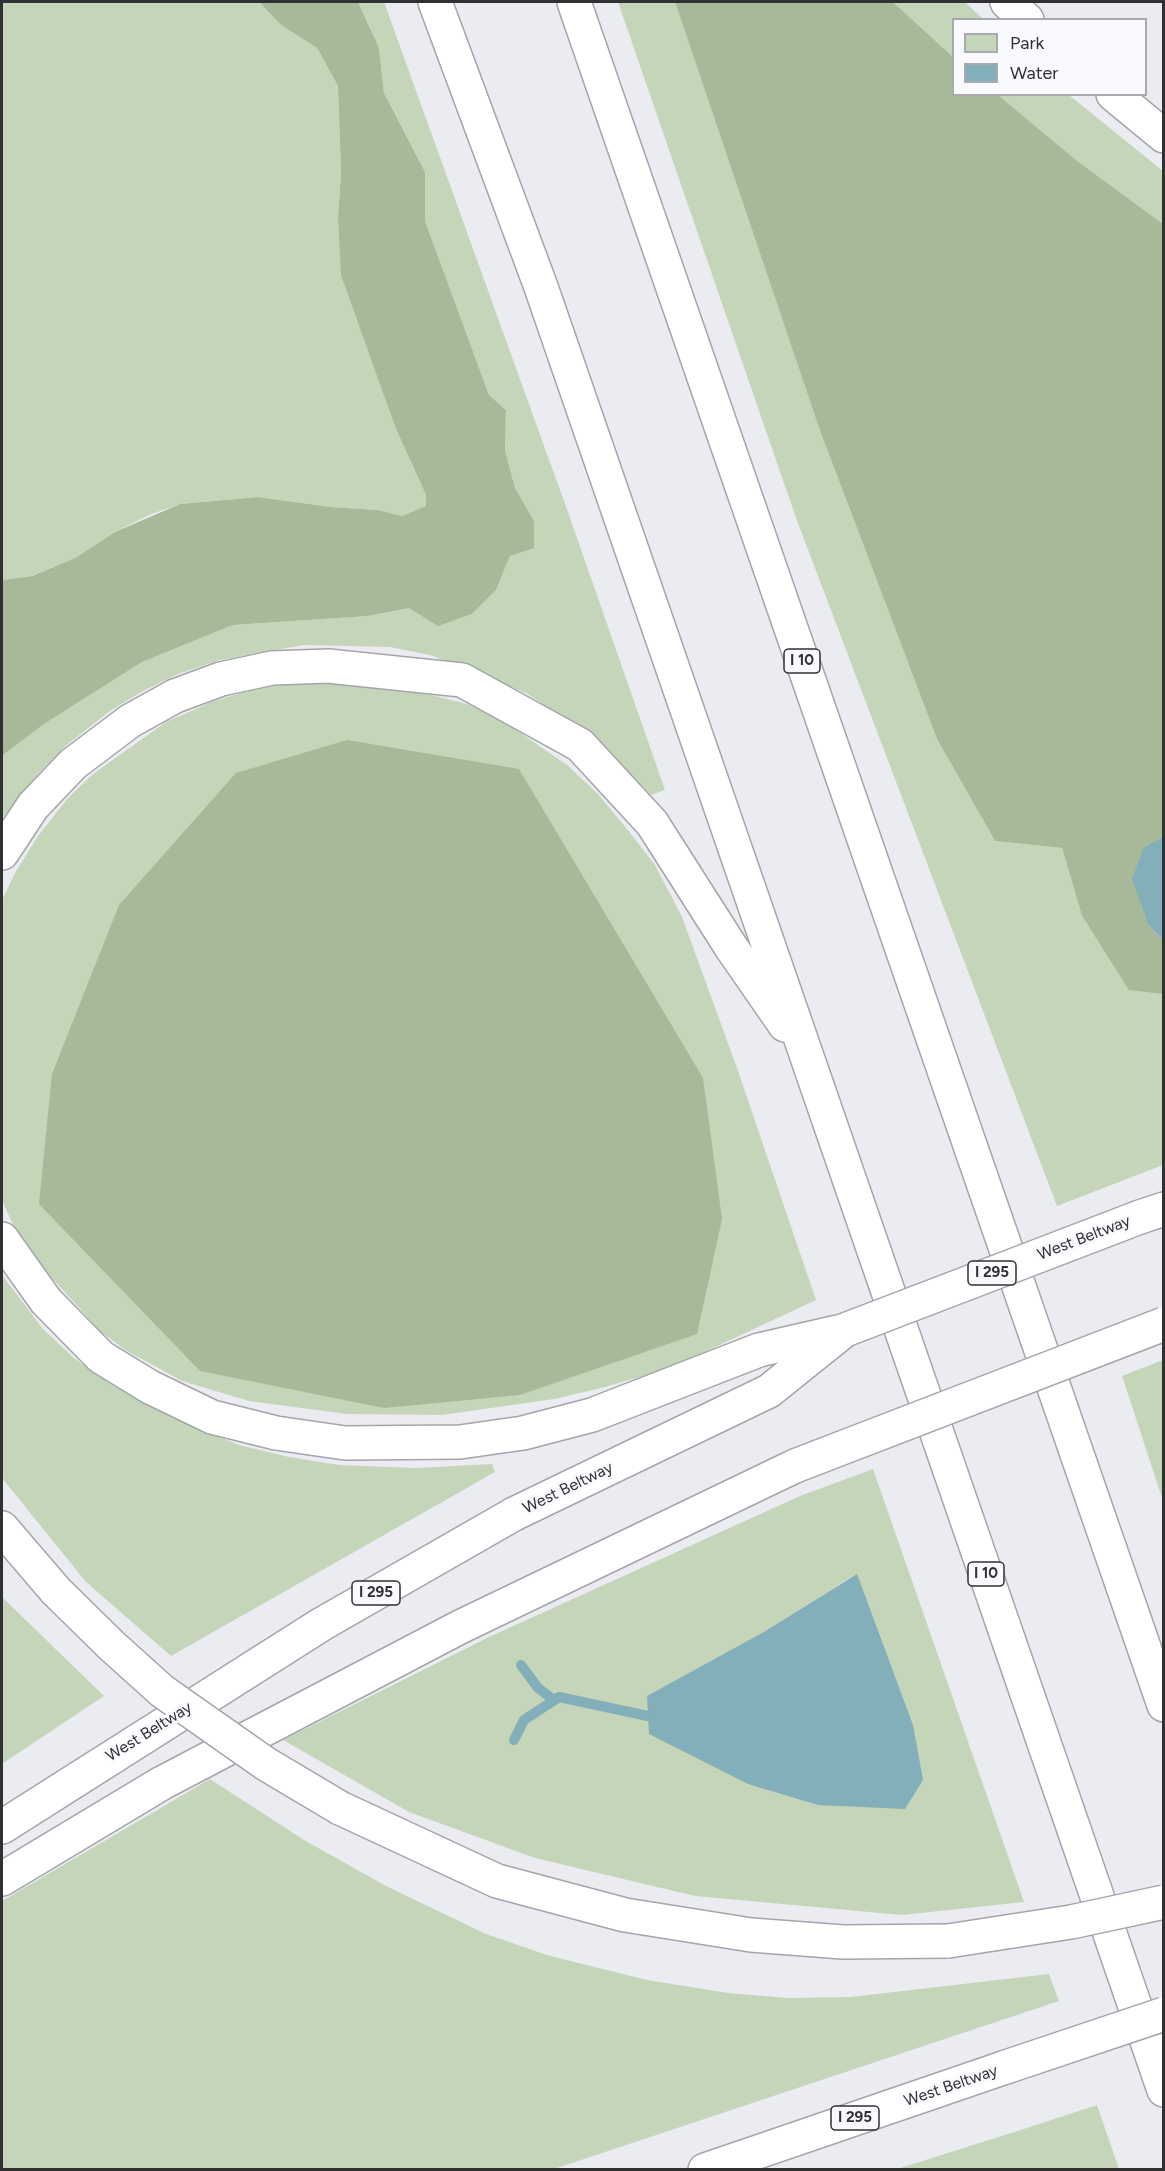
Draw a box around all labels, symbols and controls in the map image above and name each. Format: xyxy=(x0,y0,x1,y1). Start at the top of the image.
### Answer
legend xyxy=(952,18,1147,96)
text: Park xyxy=(1010,32,1044,54)
text: Water xyxy=(1010,62,1058,84)
road number: I 10 xyxy=(784,649,820,673)
street label: West Beltway xyxy=(1035,1212,1133,1264)
road number: I 295 xyxy=(968,1261,1016,1285)
street label: West Beltway xyxy=(520,1458,616,1518)
road number: I 10 xyxy=(968,1562,1004,1586)
road number: I 295 xyxy=(352,1581,400,1605)
street label: West Beltway xyxy=(102,1698,196,1766)
street label: West Beltway xyxy=(902,2061,1000,2111)
road number: I 295 xyxy=(831,2106,879,2130)

